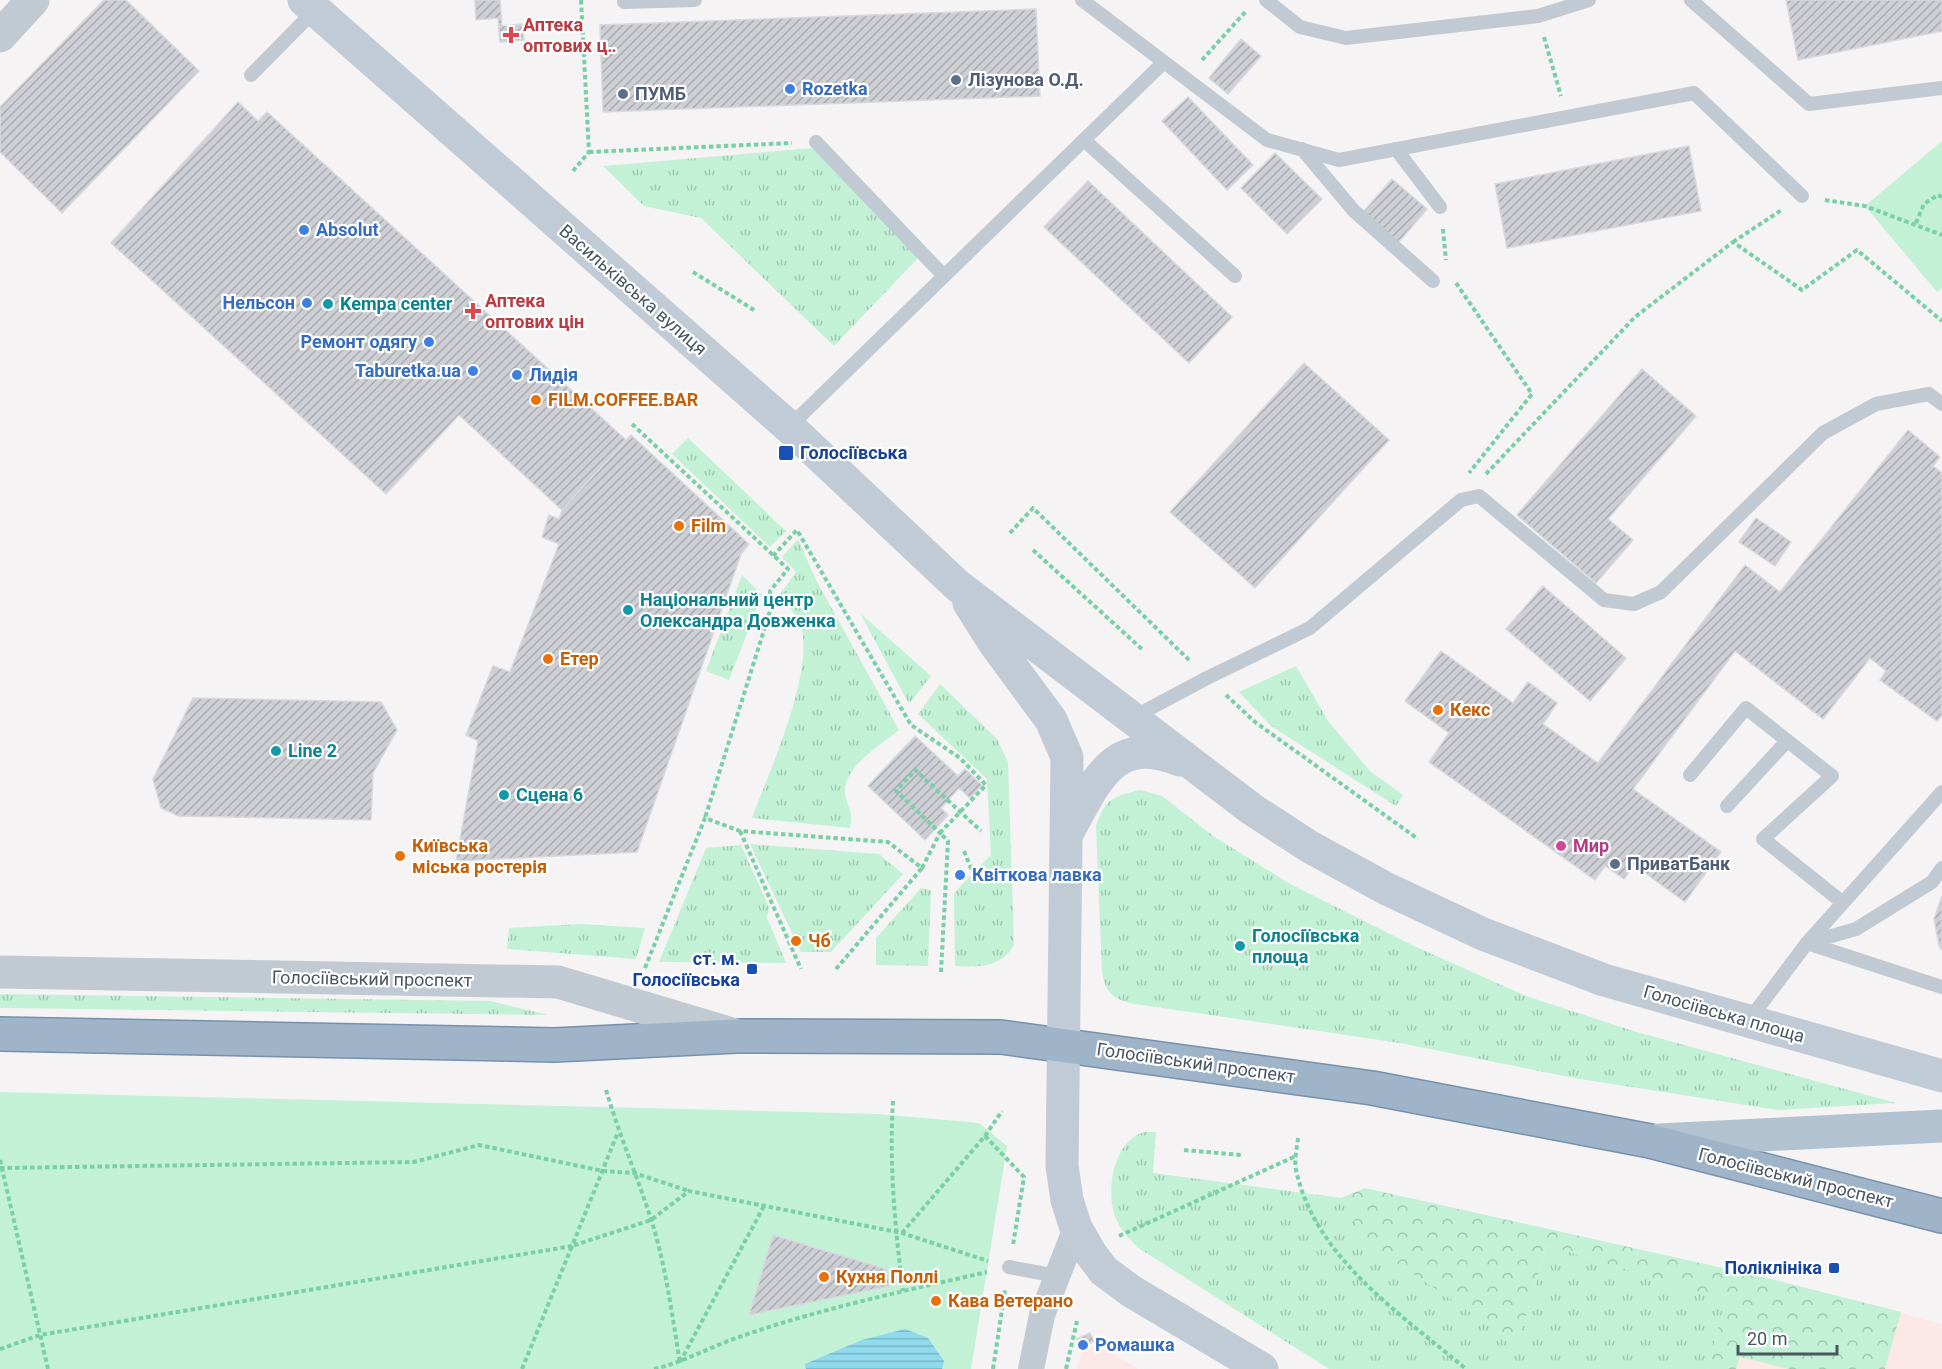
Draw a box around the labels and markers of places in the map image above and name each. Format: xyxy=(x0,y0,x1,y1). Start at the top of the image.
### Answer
place label: Аптека оптових ц‥ xyxy=(523,14,617,56)
marker: Аптека оптових ц‥ xyxy=(504,28,518,42)
place label: Лізунова О.Д. xyxy=(968,69,1084,90)
marker: Лізунова О.Д. xyxy=(949,73,963,87)
place label: Rozetka xyxy=(802,78,868,99)
marker: Rozetka xyxy=(783,82,797,96)
place label: ПУМБ xyxy=(635,83,686,104)
marker: ПУМБ xyxy=(616,87,630,101)
place label: Absolut xyxy=(316,219,379,240)
marker: Absolut xyxy=(297,223,311,237)
place label: Аптека оптових цін xyxy=(485,290,584,332)
place label: Нельсон xyxy=(223,292,295,313)
place label: Kempa center xyxy=(340,293,453,314)
marker: Нельсон xyxy=(300,296,314,310)
marker: Kempa center xyxy=(321,297,335,311)
marker: Аптека оптових цін xyxy=(466,304,480,318)
place label: Ремонт одягу xyxy=(301,331,418,352)
marker: Ремонт одягу xyxy=(422,335,436,349)
place label: Taburetka.ua xyxy=(355,360,461,381)
marker: Taburetka.ua xyxy=(466,364,480,378)
place label: Лидія xyxy=(529,364,578,385)
marker: Лидія xyxy=(510,368,524,382)
place label: FILM.COFFEE.BAR xyxy=(548,389,699,410)
marker: FILM.COFFEE.BAR xyxy=(529,393,543,407)
place label: Голосіївська xyxy=(800,442,908,463)
marker: Голосіївська xyxy=(777,444,795,462)
place label: Film xyxy=(691,515,726,536)
marker: Film xyxy=(672,519,686,533)
place label: Національний центр Олександра Довженка xyxy=(640,589,836,631)
marker: Національний центр Олександра Довженка xyxy=(621,603,635,617)
place label: Етер xyxy=(560,648,599,669)
marker: Етер xyxy=(541,652,555,666)
place label: Кекс xyxy=(1450,699,1490,720)
marker: Кекс xyxy=(1431,703,1445,717)
place label: Line 2 xyxy=(288,740,337,761)
marker: Line 2 xyxy=(269,744,283,758)
place label: Сцена 6 xyxy=(516,784,583,805)
marker: Сцена 6 xyxy=(497,788,511,802)
place label: Київська міська ростерія xyxy=(412,835,547,877)
place label: Мир xyxy=(1573,835,1609,856)
marker: Мир xyxy=(1554,839,1568,853)
marker: Київська міська ростерія xyxy=(393,849,407,863)
place label: ПриватБанк xyxy=(1627,853,1731,874)
marker: ПриватБанк xyxy=(1608,857,1622,871)
place label: Квіткова лавка xyxy=(972,864,1102,885)
marker: Квіткова лавка xyxy=(953,868,967,882)
place label: Голосіївська площа xyxy=(1252,925,1360,967)
place label: Чб xyxy=(808,930,831,951)
marker: Чб xyxy=(789,934,803,948)
marker: Голосіївська площа xyxy=(1233,939,1247,953)
place label: ст. м. Голосіївська xyxy=(633,948,740,990)
marker: ст. м. Голосіївська xyxy=(745,962,759,976)
place label: Поліклініка xyxy=(1724,1257,1822,1278)
marker: Поліклініка xyxy=(1827,1261,1841,1275)
place label: Кухня Поллі xyxy=(836,1266,938,1287)
marker: Кухня Поллі xyxy=(817,1270,831,1284)
place label: Кава Ветерано xyxy=(948,1290,1073,1311)
marker: Кава Ветерано xyxy=(929,1294,943,1308)
place label: Ромашка xyxy=(1095,1334,1175,1355)
marker: Ромашка xyxy=(1076,1338,1090,1352)

